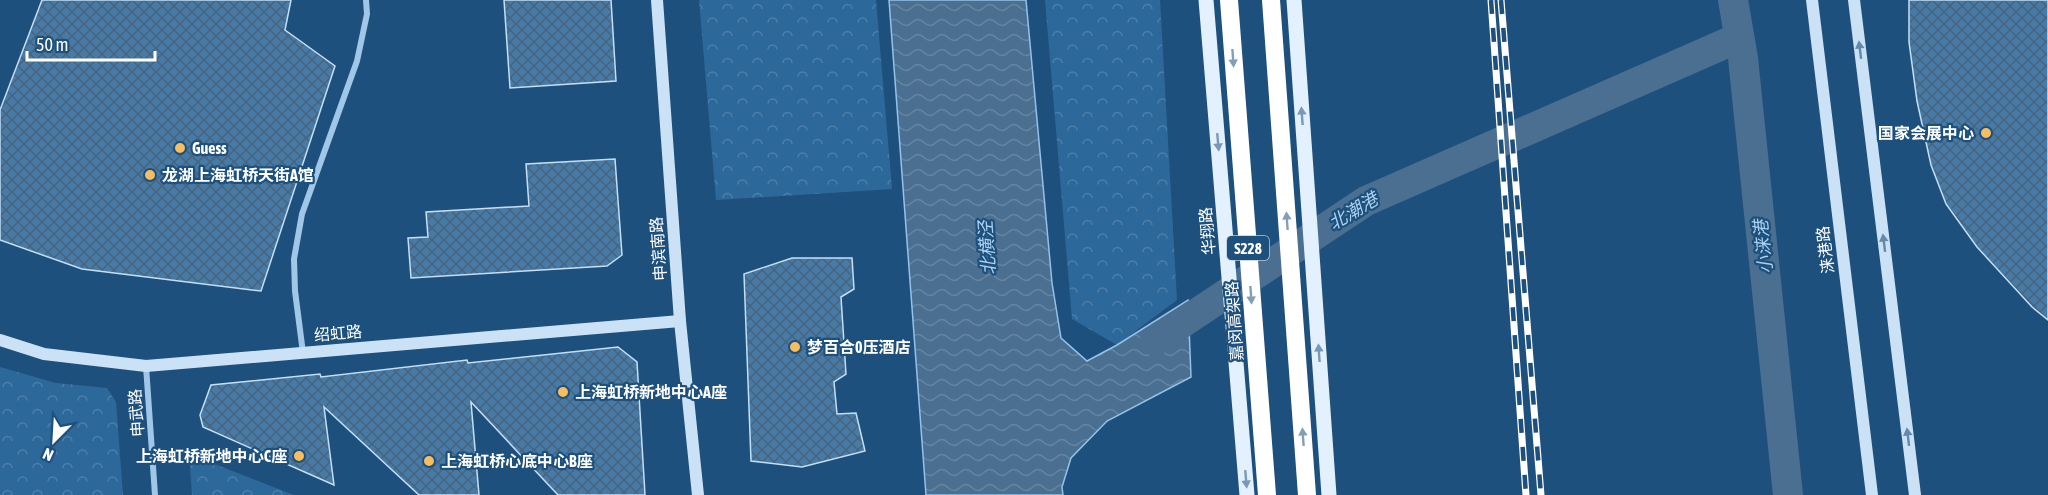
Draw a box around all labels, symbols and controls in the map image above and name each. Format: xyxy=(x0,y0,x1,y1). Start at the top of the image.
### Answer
scale bar xyxy=(27,24,154,62)
text: 50 m xyxy=(36,34,68,55)
one-way arrow xyxy=(1855,40,1865,59)
one-way arrow xyxy=(1229,49,1238,68)
one-way arrow xyxy=(1297,106,1307,125)
place label: 国家会展中心 xyxy=(1878,124,1974,142)
marker: 国家会展中心 xyxy=(1979,126,1993,140)
one-way arrow xyxy=(1213,133,1223,152)
place label: Guess xyxy=(192,139,227,157)
marker: Guess xyxy=(173,141,187,155)
place label: 龙湖上海虹桥天街A馆 xyxy=(162,166,314,184)
marker: 龙湖上海虹桥天街A馆 xyxy=(143,168,157,182)
water label: 北潮港 xyxy=(1324,187,1384,234)
street label: 华翔路 xyxy=(1196,206,1218,256)
one-way arrow xyxy=(1282,212,1292,231)
street label: 申滨南路 xyxy=(647,216,669,282)
water label: 小涞港 xyxy=(1749,216,1776,275)
water label: 北横泾 xyxy=(975,218,999,276)
street label: 涞港路 xyxy=(1813,225,1837,275)
one-way arrow xyxy=(1879,234,1888,253)
road number: S228 xyxy=(1227,236,1269,260)
street label: 嘉闵高架路 xyxy=(1222,280,1246,362)
one-way arrow xyxy=(1246,285,1256,304)
street label: 绍虹路 xyxy=(313,322,363,344)
place label: 梦百合0压酒店 xyxy=(807,338,911,356)
marker: 梦百合0压酒店 xyxy=(788,340,802,354)
one-way arrow xyxy=(1314,343,1323,362)
place label: 上海虹桥新地中心A座 xyxy=(575,383,727,401)
marker: 上海虹桥新地中心A座 xyxy=(556,385,570,399)
street label: 申武路 xyxy=(125,388,147,438)
north arrow xyxy=(24,411,84,471)
one-way arrow xyxy=(1298,427,1308,446)
one-way arrow xyxy=(1903,427,1912,446)
text: N xyxy=(40,445,56,465)
place label: 上海虹桥新地中心C座 xyxy=(136,447,287,465)
marker: 上海虹桥新地中心C座 xyxy=(292,449,306,463)
place label: 上海虹桥心底中心B座 xyxy=(441,452,593,470)
marker: 上海虹桥心底中心B座 xyxy=(422,454,436,468)
one-way arrow xyxy=(1241,470,1251,489)

